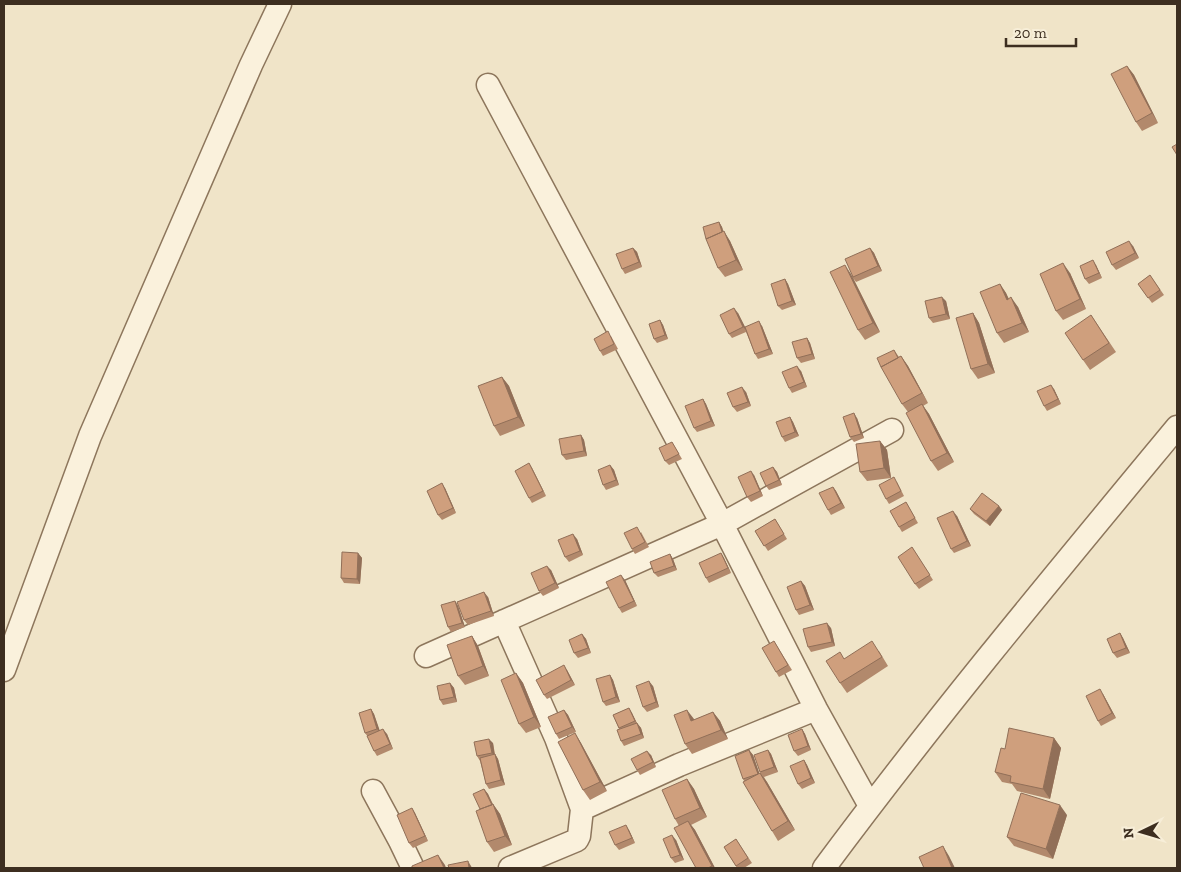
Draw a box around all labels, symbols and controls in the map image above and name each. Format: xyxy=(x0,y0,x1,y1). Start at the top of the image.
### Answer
scale bar xyxy=(1006,15,1076,47)
text: 20 m xyxy=(1014,24,1047,42)
north arrow xyxy=(1116,807,1166,857)
text: N xyxy=(1120,827,1137,839)

